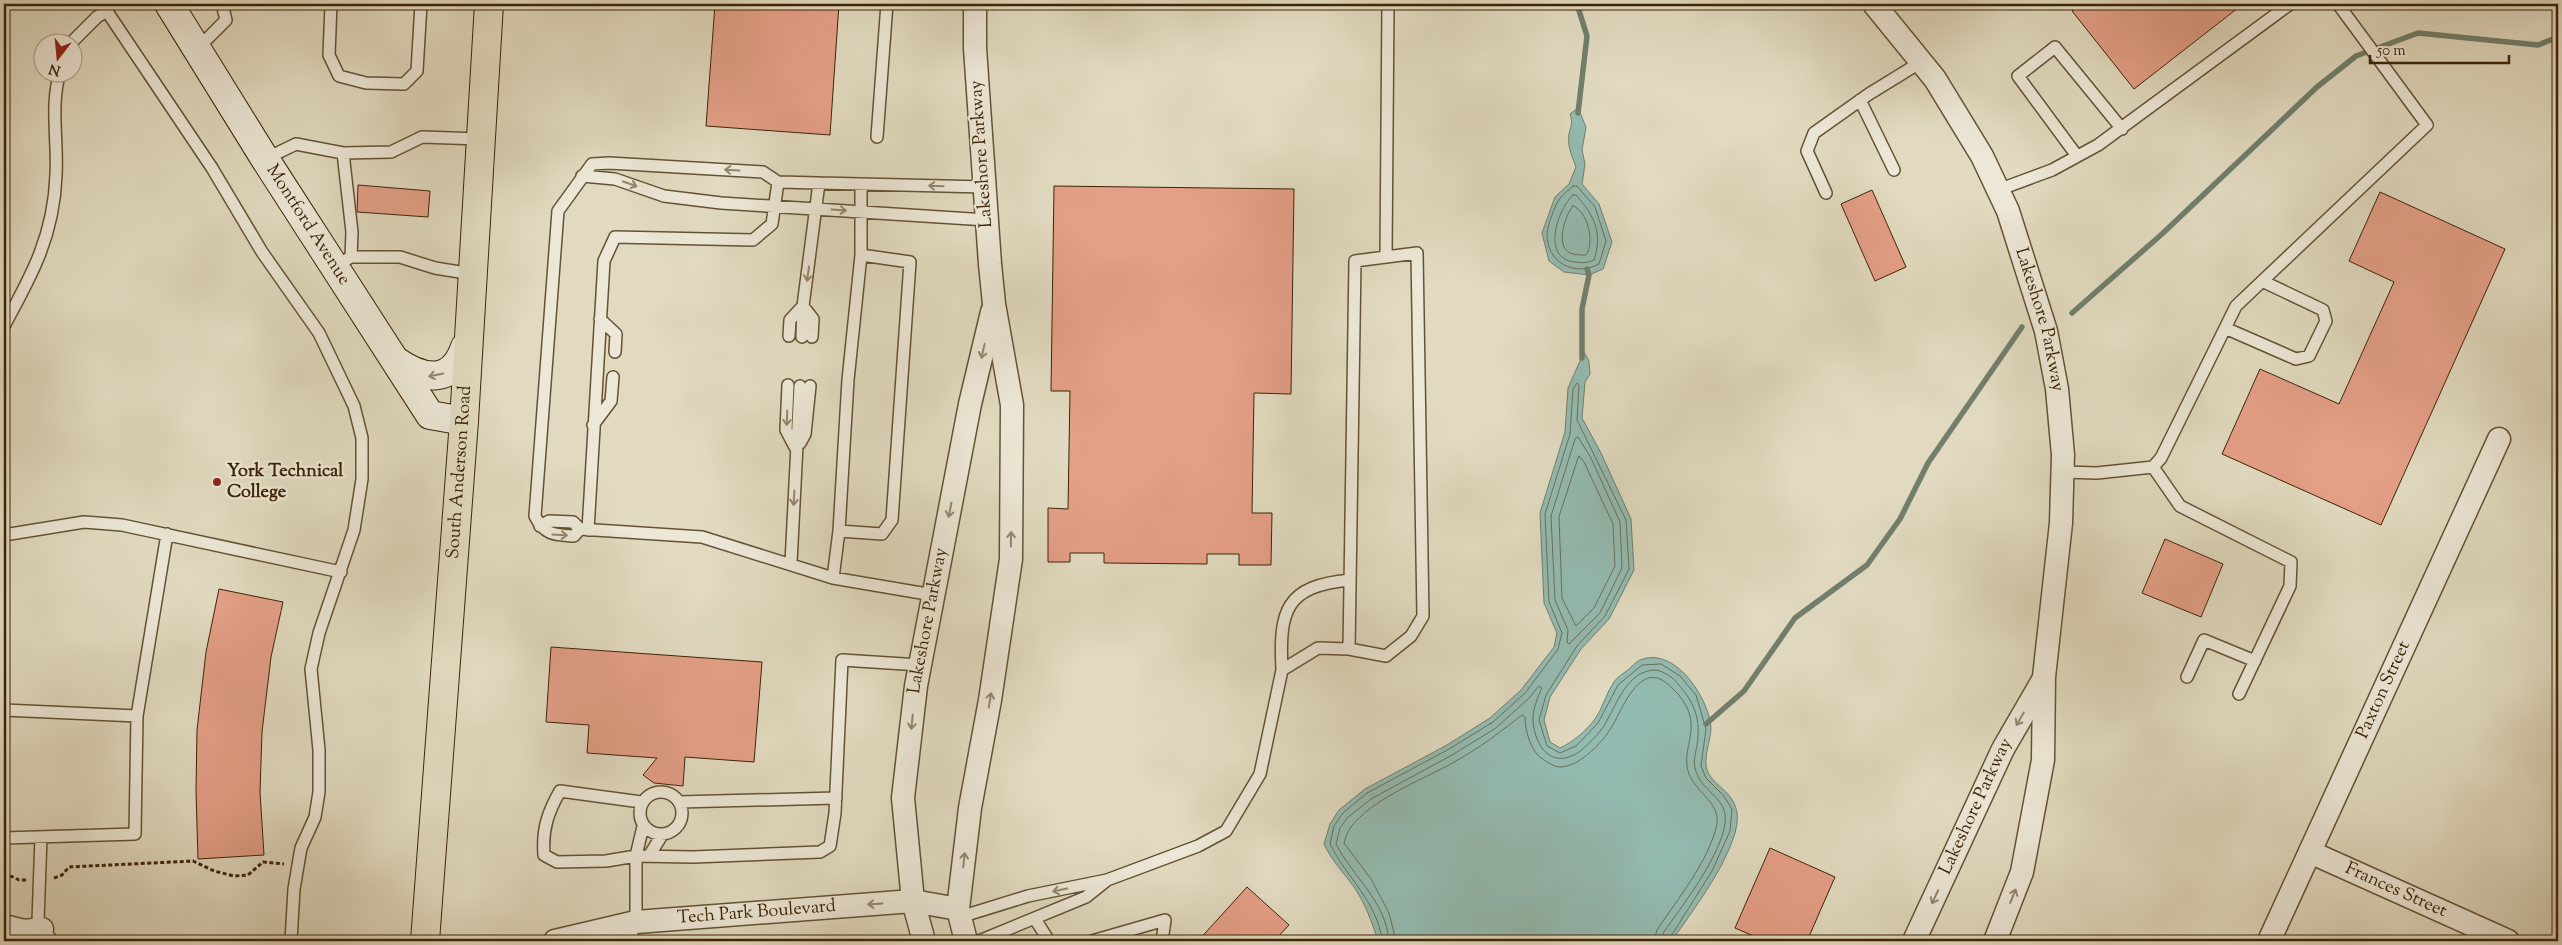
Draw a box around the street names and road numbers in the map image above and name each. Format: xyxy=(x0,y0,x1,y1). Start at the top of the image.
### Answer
street label: Lakeshore Parkway xyxy=(964,79,1000,229)
street label: Montford Avenue xyxy=(259,159,356,291)
street label: Lakeshore Parkway xyxy=(2007,245,2070,394)
street label: South Anderson Road xyxy=(441,385,479,560)
street label: Lakeshore Parkway xyxy=(902,546,955,695)
street label: Paxton Street xyxy=(2350,637,2418,743)
street label: Lakeshore Parkway xyxy=(1933,734,2019,879)
street label: Frances Street xyxy=(2341,856,2451,925)
street label: Tech Park Boulevard xyxy=(676,894,837,932)

